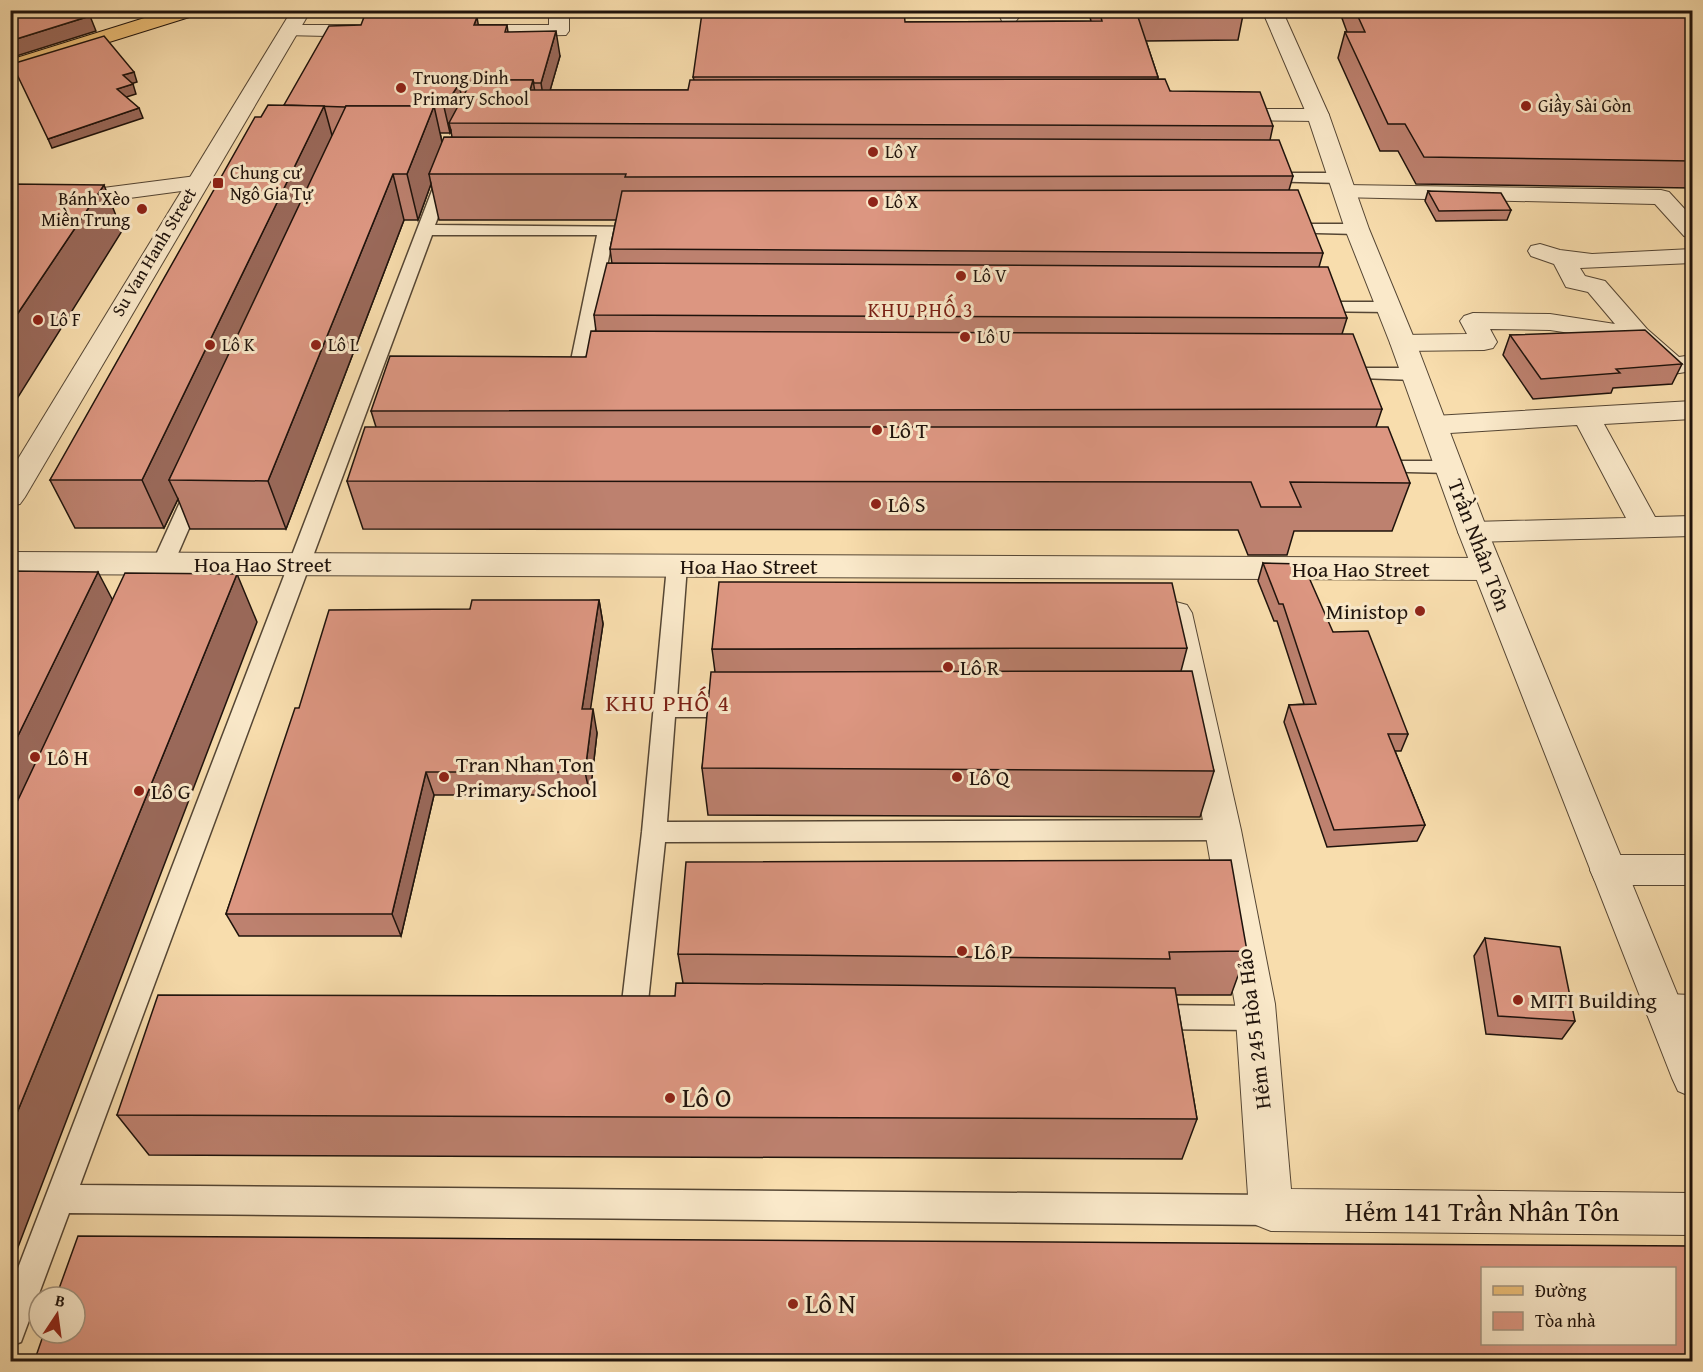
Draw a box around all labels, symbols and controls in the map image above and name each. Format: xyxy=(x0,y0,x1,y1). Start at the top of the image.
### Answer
place label: Truong Dinh Primary School xyxy=(413,64,529,112)
marker: Truong Dinh Primary School xyxy=(394,81,408,95)
place label: Giầy Sài Gòn xyxy=(1538,92,1631,119)
marker: Giầy Sài Gòn xyxy=(1519,99,1533,113)
place label: Lô Y xyxy=(885,138,918,165)
marker: Lô Y xyxy=(866,145,880,159)
place label: Chung cư Ngô Gia Tự xyxy=(230,159,314,207)
marker: Chung cư Ngô Gia Tự xyxy=(211,176,225,190)
street label: Su Van Hanh Street xyxy=(104,182,203,321)
place label: Bánh Xèo Miền Trung xyxy=(41,185,130,233)
place label: Lô X xyxy=(885,188,918,215)
marker: Lô X xyxy=(866,195,880,209)
marker: Bánh Xèo Miền Trung xyxy=(135,202,149,216)
place label: Lô V xyxy=(973,262,1007,289)
marker: Lô V xyxy=(954,269,968,283)
district label: KHU PHỐ 3 xyxy=(868,294,974,324)
place label: Lô F xyxy=(50,306,81,333)
marker: Lô F xyxy=(31,313,45,327)
place label: Lô U xyxy=(977,323,1011,350)
marker: Lô U xyxy=(958,330,972,344)
place label: Lô K xyxy=(222,331,255,358)
place label: Lô L xyxy=(328,331,359,358)
marker: Lô K xyxy=(203,338,217,352)
marker: Lô L xyxy=(309,338,323,352)
place label: Lô T xyxy=(889,414,928,446)
marker: Lô T xyxy=(870,423,884,437)
street label: Trần Nhân Tôn xyxy=(1440,474,1520,616)
place label: Lô S xyxy=(888,488,926,520)
marker: Lô S xyxy=(869,497,883,511)
street label: Hoa Hao Street xyxy=(194,548,332,580)
street label: Hoa Hao Street xyxy=(680,550,818,582)
street label: Hoa Hao Street xyxy=(1292,553,1430,585)
place label: Ministop xyxy=(1326,595,1408,627)
marker: Ministop xyxy=(1413,604,1427,618)
place label: Lô R xyxy=(960,651,1000,683)
marker: Lô R xyxy=(941,660,955,674)
district label: KHU PHỐ 4 xyxy=(606,685,730,720)
place label: Lô H xyxy=(47,741,88,773)
place label: Tran Nhan Ton Primary School xyxy=(456,748,597,805)
marker: Lô H xyxy=(28,750,42,764)
place label: Lô Q xyxy=(969,761,1011,793)
marker: Tran Nhan Ton Primary School xyxy=(437,770,451,784)
marker: Lô Q xyxy=(950,770,964,784)
place label: Lô G xyxy=(151,775,191,807)
marker: Lô G xyxy=(132,784,146,798)
place label: Lô P xyxy=(974,935,1013,967)
marker: Lô P xyxy=(955,944,969,958)
street label: Hẻm 245 Hòa Hảo xyxy=(1227,947,1279,1111)
place label: MITI Building xyxy=(1530,984,1657,1016)
marker: MITI Building xyxy=(1511,993,1525,1007)
place label: Lô O xyxy=(682,1077,731,1117)
marker: Lô O xyxy=(663,1091,677,1105)
street label: Hẻm 141 Trần Nhân Tôn xyxy=(1345,1191,1619,1231)
legend xyxy=(1481,1267,1676,1345)
text: Đường xyxy=(1535,1277,1586,1304)
place label: Lô N xyxy=(805,1283,856,1323)
north arrow xyxy=(27,1285,87,1345)
text: B xyxy=(53,1288,68,1313)
marker: Lô N xyxy=(786,1297,800,1311)
text: Tòa nhà xyxy=(1535,1307,1596,1334)

